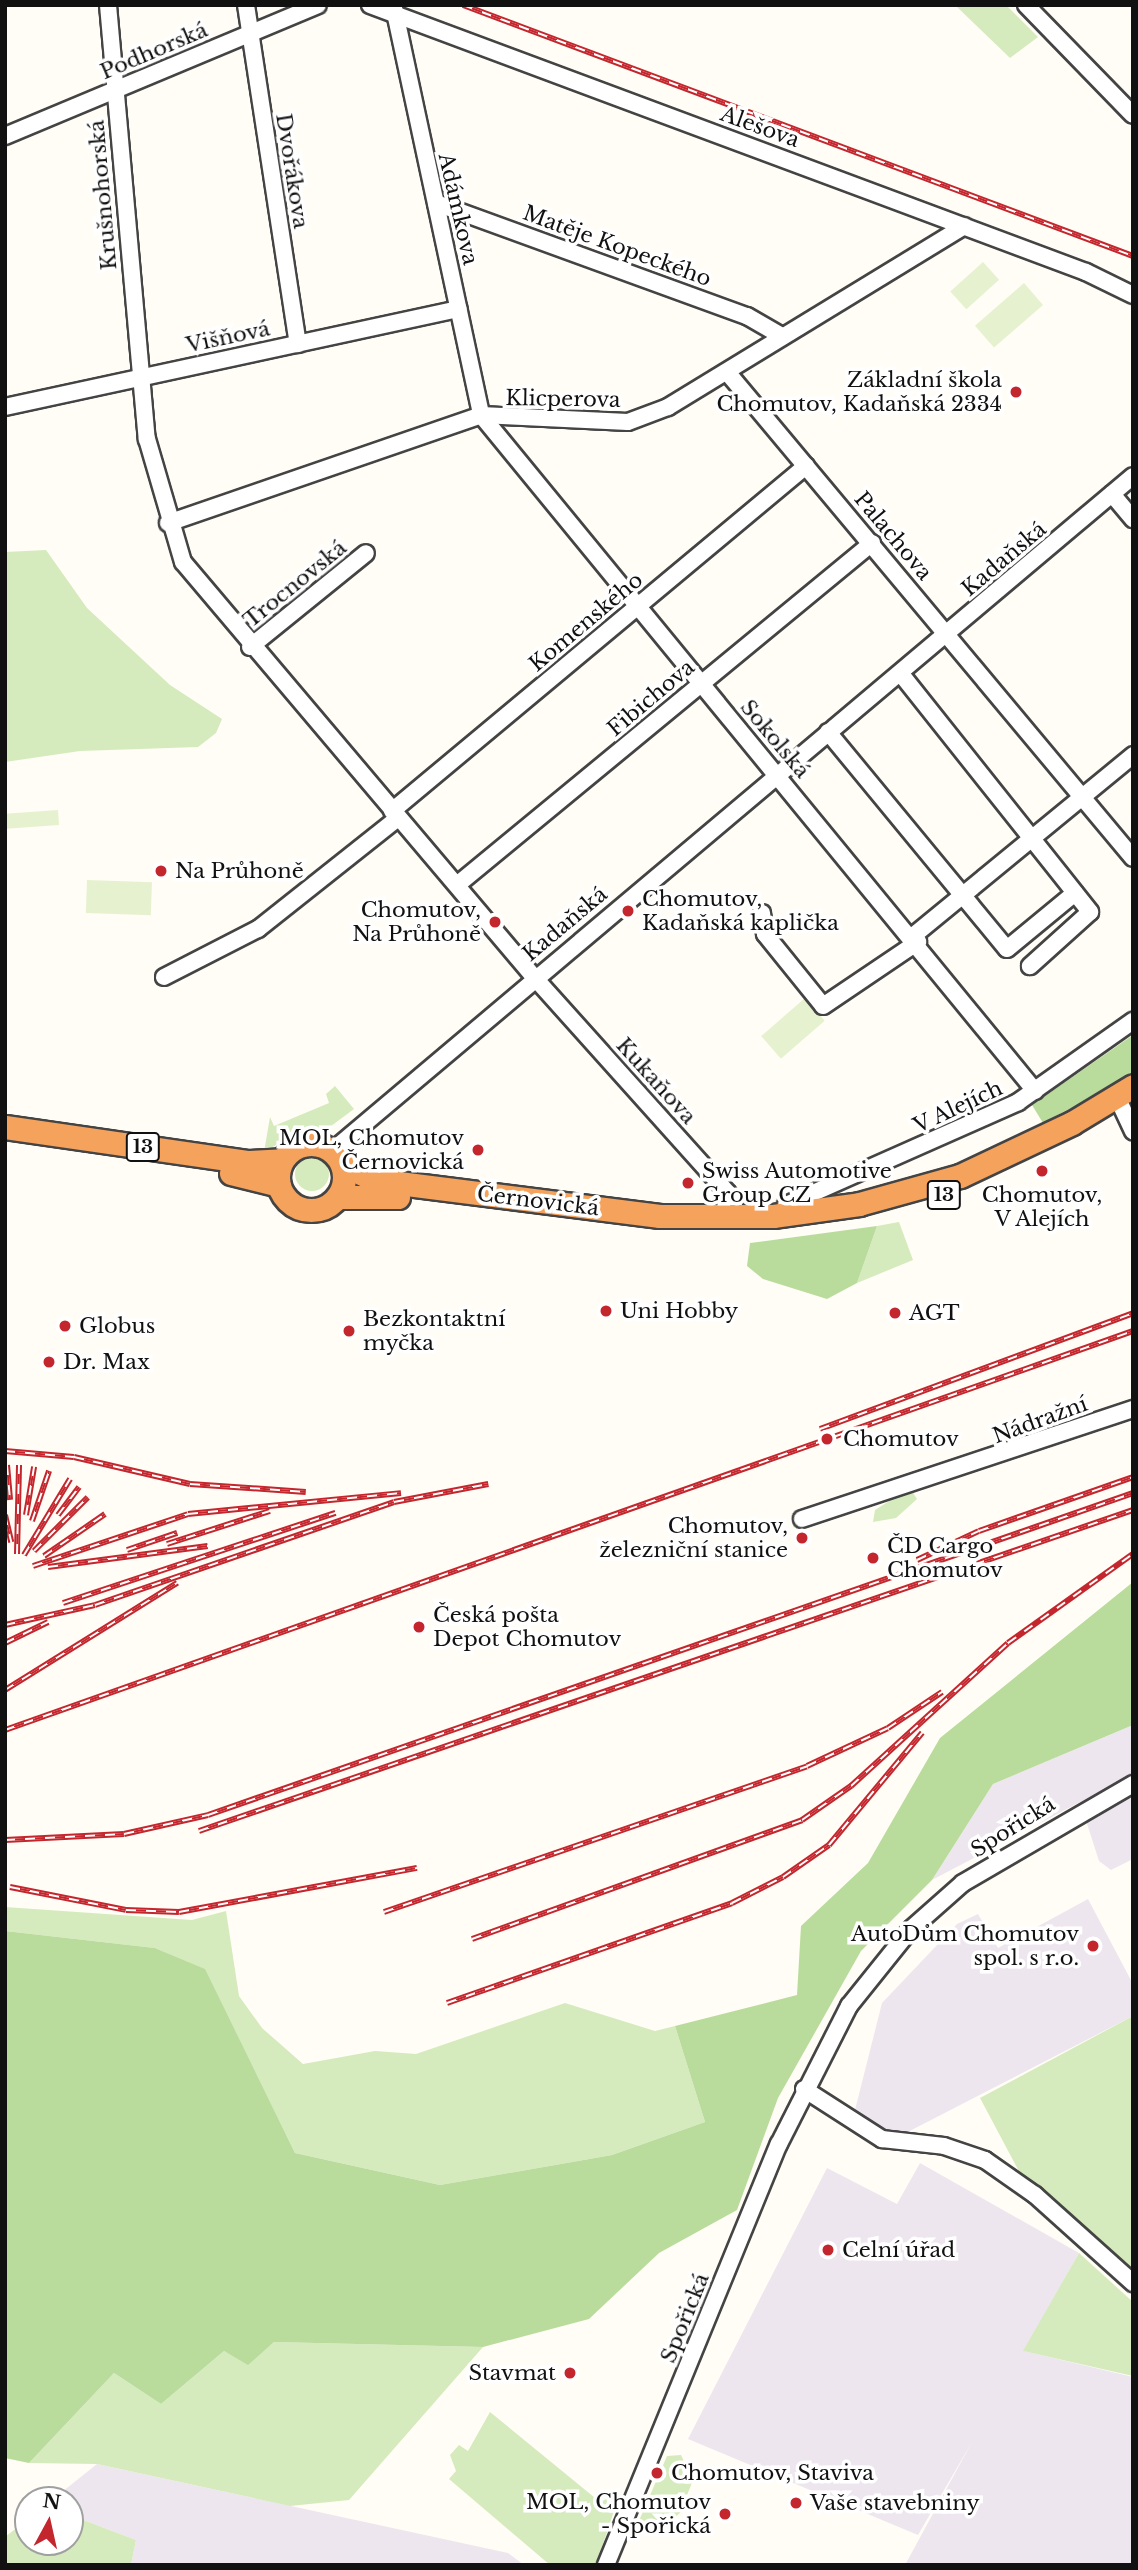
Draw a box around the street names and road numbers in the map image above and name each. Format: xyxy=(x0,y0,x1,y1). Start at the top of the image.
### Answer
street label: Podhorská xyxy=(97,17,211,85)
street label: Alešova xyxy=(717,101,803,153)
street label: Dvořákova xyxy=(270,112,314,230)
street label: Krušnohorská xyxy=(84,119,122,271)
street label: Adámkova xyxy=(433,151,483,267)
street label: Matěje Kopeckého xyxy=(519,200,715,292)
street label: Višňová xyxy=(184,316,272,358)
street label: Klicperova xyxy=(505,385,621,413)
street label: Palachova xyxy=(849,487,937,585)
street label: Kadaňská xyxy=(957,516,1051,602)
street label: Trocnovská xyxy=(239,535,351,633)
street label: Komenského xyxy=(524,567,648,677)
street label: Fibichova xyxy=(603,654,699,742)
street label: Sokolská xyxy=(735,695,815,783)
street label: Kadaňská xyxy=(518,881,612,967)
street label: Kukaňova xyxy=(611,1033,701,1129)
street label: V Alejích xyxy=(909,1075,1007,1139)
road number: 13 xyxy=(125,1132,160,1162)
road number: 13 xyxy=(926,1180,962,1210)
street label: Černovická xyxy=(476,1181,600,1221)
street label: Nádražní xyxy=(989,1391,1091,1449)
street label: Spořická xyxy=(966,1791,1060,1863)
street label: Spořická xyxy=(656,2269,714,2367)

